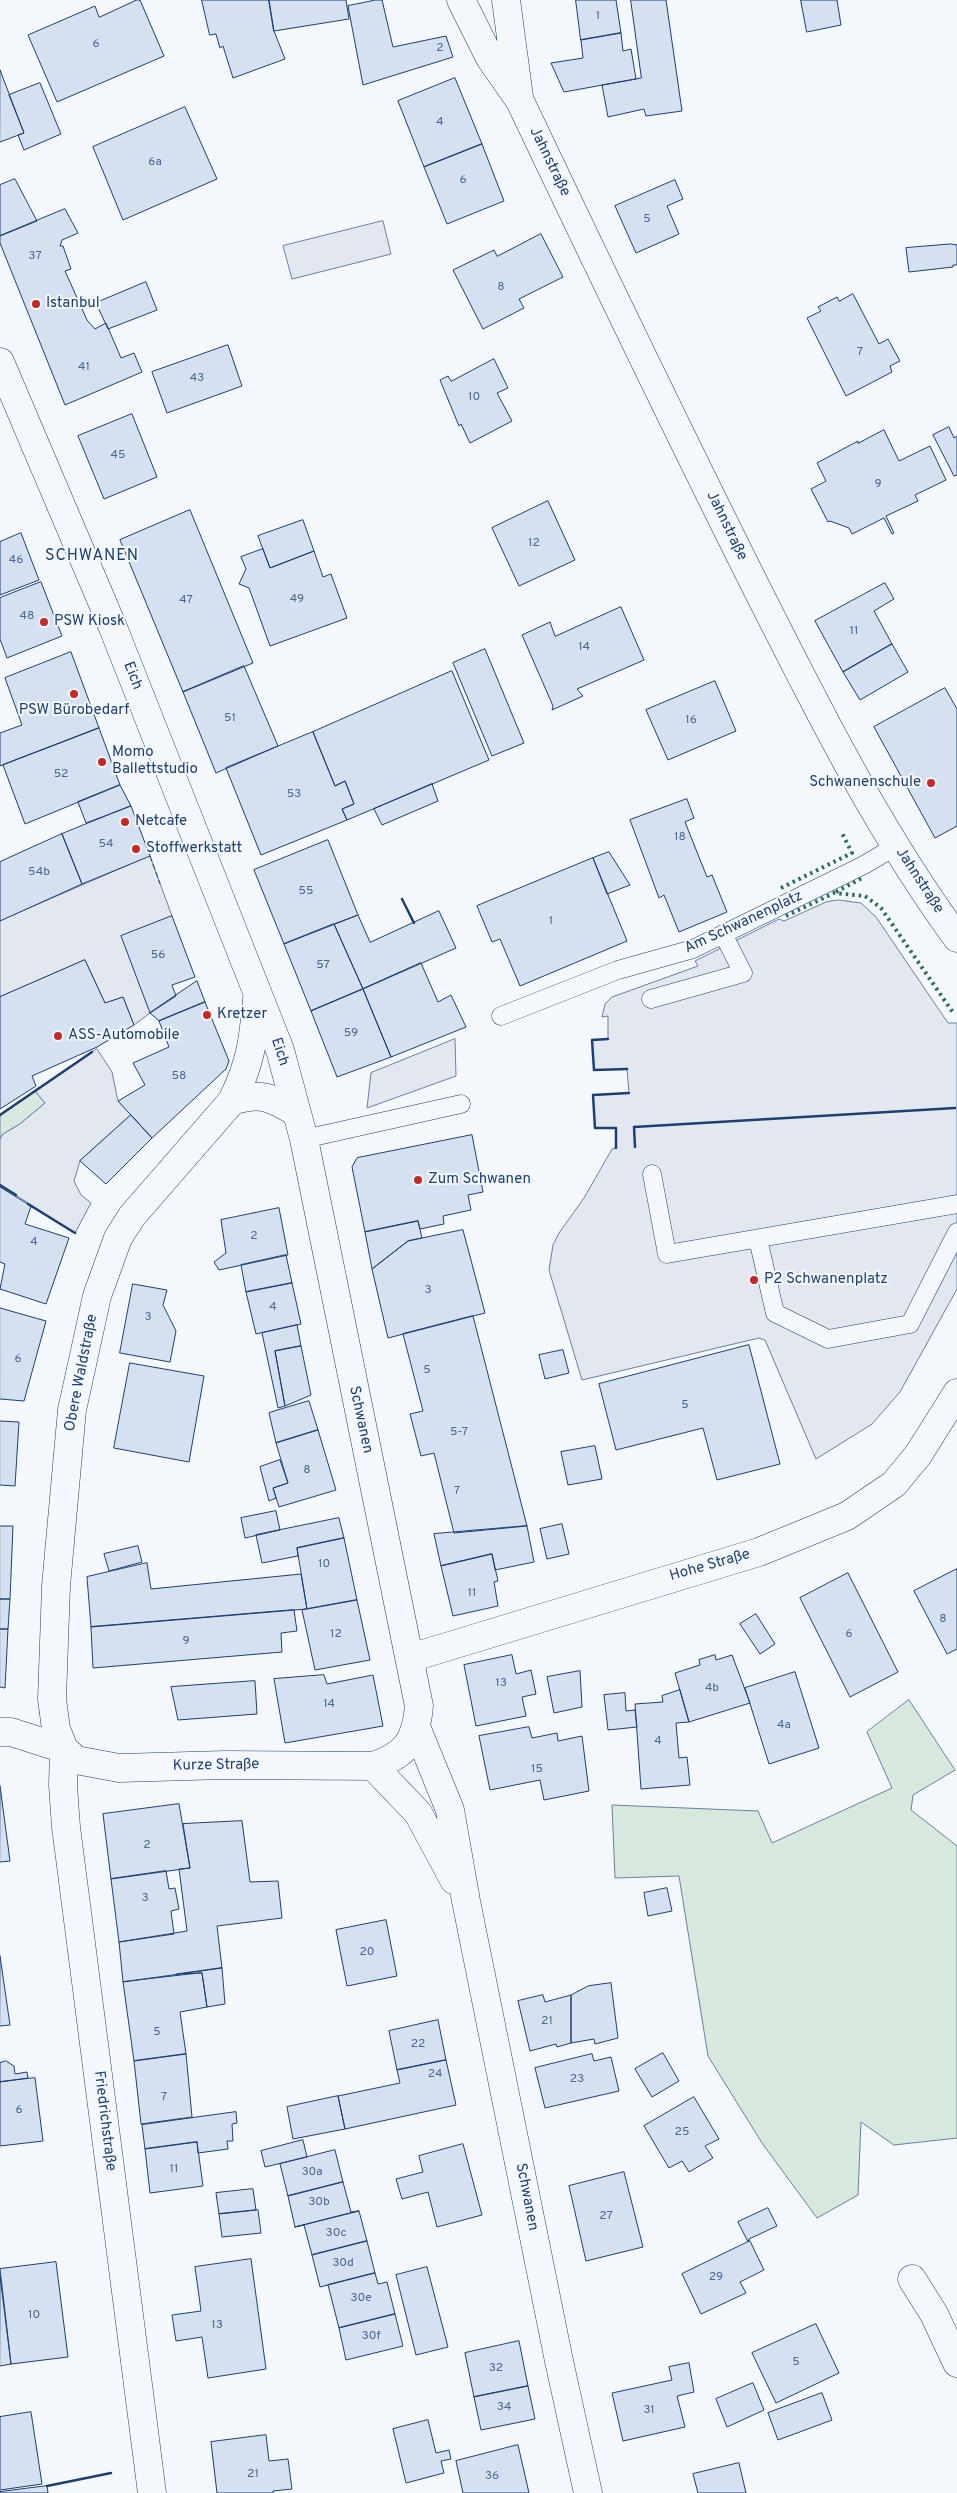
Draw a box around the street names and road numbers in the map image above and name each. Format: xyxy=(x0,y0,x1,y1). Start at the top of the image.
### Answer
street label: Jahnstraße xyxy=(524,124,574,200)
street label: Jahnstraße xyxy=(701,488,751,564)
street label: Eich xyxy=(118,659,146,693)
street label: Jahnstraße xyxy=(891,845,947,917)
street label: Am Schwanenplatz xyxy=(682,888,806,958)
street label: Eich xyxy=(266,1036,292,1068)
street label: Obere Waldstraße xyxy=(62,1313,102,1433)
street label: Schwanen xyxy=(344,1385,376,1455)
street label: Hohe Straße xyxy=(668,1546,752,1586)
street label: Kurze Straße xyxy=(172,1756,260,1776)
street label: Friedrichstraße xyxy=(89,2070,119,2172)
street label: Schwanen xyxy=(511,2162,541,2232)

